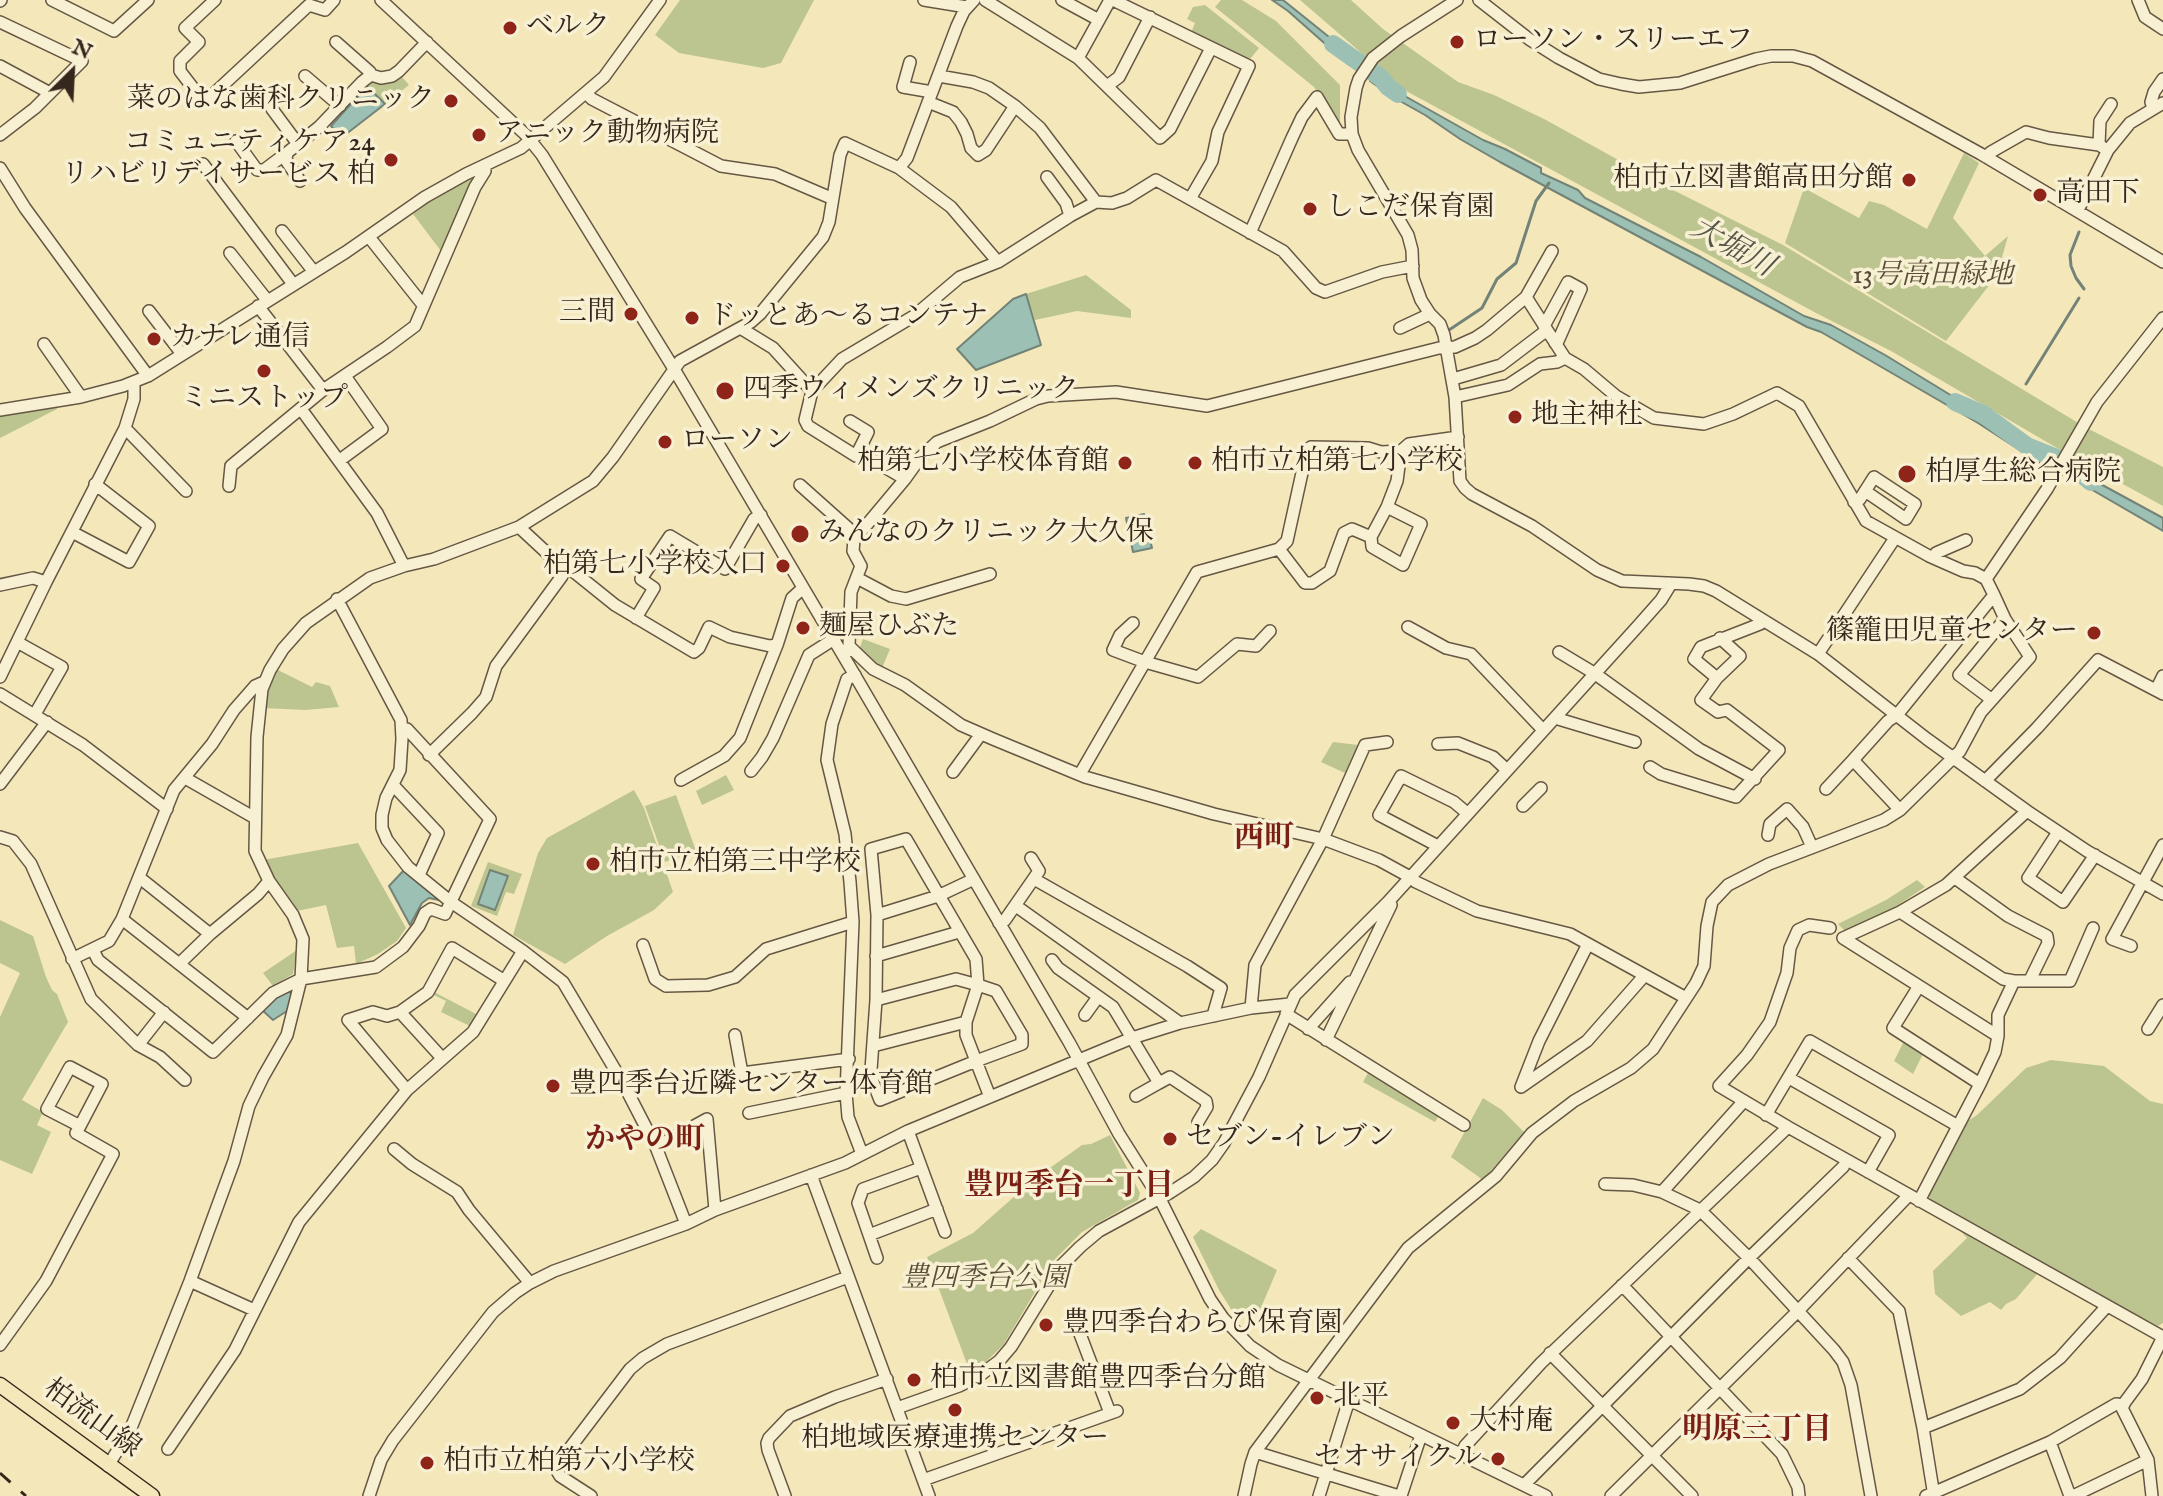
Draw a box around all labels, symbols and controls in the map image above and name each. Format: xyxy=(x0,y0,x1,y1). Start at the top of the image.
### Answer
place label: ベルク xyxy=(526,11,610,45)
marker: ベルク xyxy=(501,19,519,37)
place label: ローソン・スリーエフ xyxy=(1473,25,1753,59)
north arrow xyxy=(32,32,112,112)
text: N xyxy=(67,33,96,67)
marker: ローソン・スリーエフ xyxy=(1448,33,1466,51)
place label: 菜のはな歯科クリニック xyxy=(127,84,435,118)
marker: 菜のはな歯科クリニック xyxy=(442,92,460,110)
place label: アニック動物病院 xyxy=(495,118,719,152)
marker: アニック動物病院 xyxy=(470,126,488,144)
place label: コミュニティケア24 リハビリデイサービス 柏 xyxy=(61,127,375,193)
marker: コミュニティケア24 リハビリデイサービス 柏 xyxy=(382,151,400,169)
place label: 柏市立図書館高田分館 xyxy=(1613,163,1893,197)
marker: 柏市立図書館高田分館 xyxy=(1900,171,1918,189)
place label: 高田下 xyxy=(2056,178,2140,212)
marker: 高田下 xyxy=(2031,186,2049,204)
place label: しこだ保育園 xyxy=(1326,192,1494,226)
marker: しこだ保育園 xyxy=(1301,200,1319,218)
water label: 大堀川 xyxy=(1683,211,1779,287)
park label: 13号高田緑地 xyxy=(1853,260,2013,294)
place label: 三間 xyxy=(559,297,615,331)
place label: ドッとあ〜るコンテナ xyxy=(708,301,988,335)
marker: 三間 xyxy=(622,305,640,323)
marker: ドッとあ〜るコンテナ xyxy=(683,309,701,327)
place label: カナレ通信 xyxy=(170,322,310,356)
marker: カナレ通信 xyxy=(145,330,163,348)
marker: ミニストップ xyxy=(255,362,273,380)
place label: 四季ウィメンズクリニック xyxy=(743,374,1079,408)
marker: 四季ウィメンズクリニック xyxy=(714,380,736,402)
place label: ミニストップ xyxy=(180,383,348,417)
place label: 地主神社 xyxy=(1531,400,1643,434)
marker: 地主神社 xyxy=(1506,408,1524,426)
place label: ローソン xyxy=(681,425,793,459)
marker: ローソン xyxy=(656,433,674,451)
place label: 柏第七小学校体育館 xyxy=(857,446,1109,480)
place label: 柏市立柏第七小学校 xyxy=(1211,446,1463,480)
marker: 柏第七小学校体育館 xyxy=(1116,454,1134,472)
marker: 柏市立柏第七小学校 xyxy=(1186,454,1204,472)
place label: 柏厚生総合病院 xyxy=(1925,457,2121,491)
marker: 柏厚生総合病院 xyxy=(1896,463,1918,485)
place label: みんなのクリニック大久保 xyxy=(818,517,1154,551)
marker: みんなのクリニック大久保 xyxy=(789,523,811,545)
place label: 柏第七小学校入口 xyxy=(543,549,767,583)
marker: 柏第七小学校入口 xyxy=(774,557,792,575)
place label: 麺屋ひぶた xyxy=(819,611,959,645)
place label: 篠籠田児童センター xyxy=(1826,616,2078,650)
marker: 麺屋ひぶた xyxy=(794,619,812,637)
marker: 篠籠田児童センター xyxy=(2085,624,2103,642)
district label: 西町 xyxy=(1234,822,1294,858)
place label: 柏市立柏第三中学校 xyxy=(609,847,861,881)
marker: 柏市立柏第三中学校 xyxy=(584,855,602,873)
place label: 豊四季台近隣センター体育館 xyxy=(569,1069,933,1103)
marker: 豊四季台近隣センター体育館 xyxy=(544,1077,562,1095)
place label: セブン-イレブン xyxy=(1186,1122,1395,1156)
district label: かやの町 xyxy=(585,1124,705,1160)
marker: セブン-イレブン xyxy=(1161,1130,1179,1148)
district label: 豊四季台一丁目 xyxy=(964,1170,1174,1206)
park label: 豊四季台公園 xyxy=(901,1263,1069,1297)
place label: 豊四季台わらび保育園 xyxy=(1062,1308,1342,1342)
marker: 豊四季台わらび保育園 xyxy=(1037,1316,1055,1334)
place label: 柏市立図書館豊四季台分館 xyxy=(930,1363,1266,1397)
marker: 柏市立図書館豊四季台分館 xyxy=(905,1371,923,1389)
street label: 柏流山線 xyxy=(36,1373,146,1467)
place label: 北平 xyxy=(1333,1381,1389,1415)
marker: 北平 xyxy=(1308,1389,1326,1407)
marker: 柏地域医療連携センター xyxy=(946,1401,964,1419)
place label: 大村庵 xyxy=(1469,1406,1553,1440)
marker: 大村庵 xyxy=(1444,1414,1462,1432)
district label: 明原三丁目 xyxy=(1682,1414,1832,1450)
place label: 柏地域医療連携センター xyxy=(801,1423,1109,1457)
place label: セオサイクル xyxy=(1314,1442,1482,1476)
place label: 柏市立柏第六小学校 xyxy=(443,1446,695,1480)
marker: セオサイクル xyxy=(1489,1450,1507,1468)
marker: 柏市立柏第六小学校 xyxy=(418,1454,436,1472)

